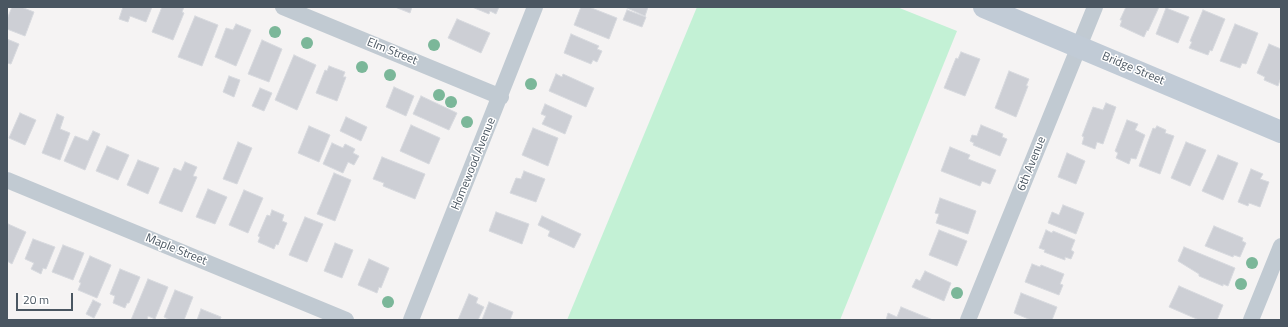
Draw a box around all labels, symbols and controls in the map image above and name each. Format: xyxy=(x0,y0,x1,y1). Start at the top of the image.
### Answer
street label: Elm Street xyxy=(365,35,419,69)
street label: Bridge Street xyxy=(1100,49,1166,89)
street label: Homewood Avenue xyxy=(449,116,499,212)
street label: 6th Avenue xyxy=(1015,135,1049,193)
street label: Maple Street xyxy=(143,231,209,269)
scale bar xyxy=(18,285,75,311)
text: 20 m xyxy=(23,290,49,309)

